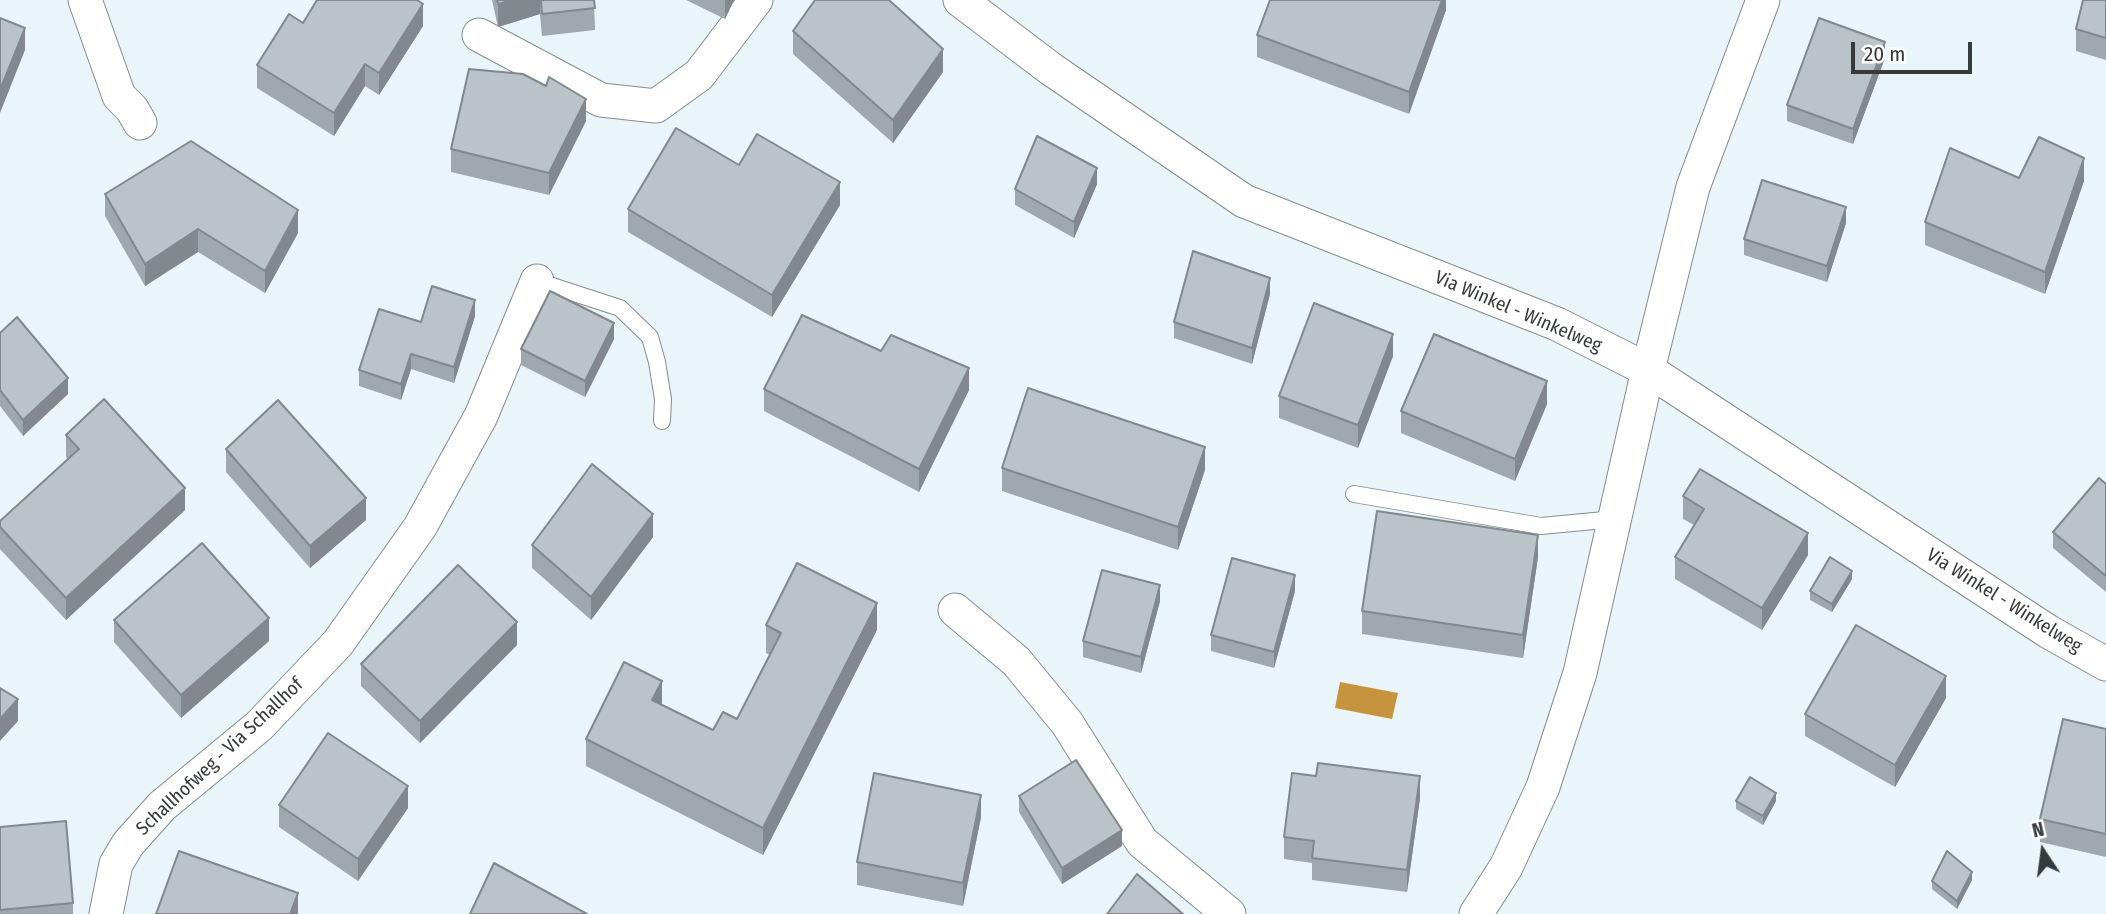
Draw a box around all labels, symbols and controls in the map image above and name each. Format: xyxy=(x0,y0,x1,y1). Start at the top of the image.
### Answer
scale bar xyxy=(1854,28,1975,72)
text: 20 m xyxy=(1864,41,1905,67)
street label: Via Winkel - Winkelweg xyxy=(1431,267,1605,357)
street label: Via Winkel - Winkelweg xyxy=(1922,544,2086,658)
street label: Schallhofweg - Via Schallhof xyxy=(132,674,308,840)
north arrow xyxy=(2008,816,2078,886)
text: N xyxy=(2030,818,2046,843)

